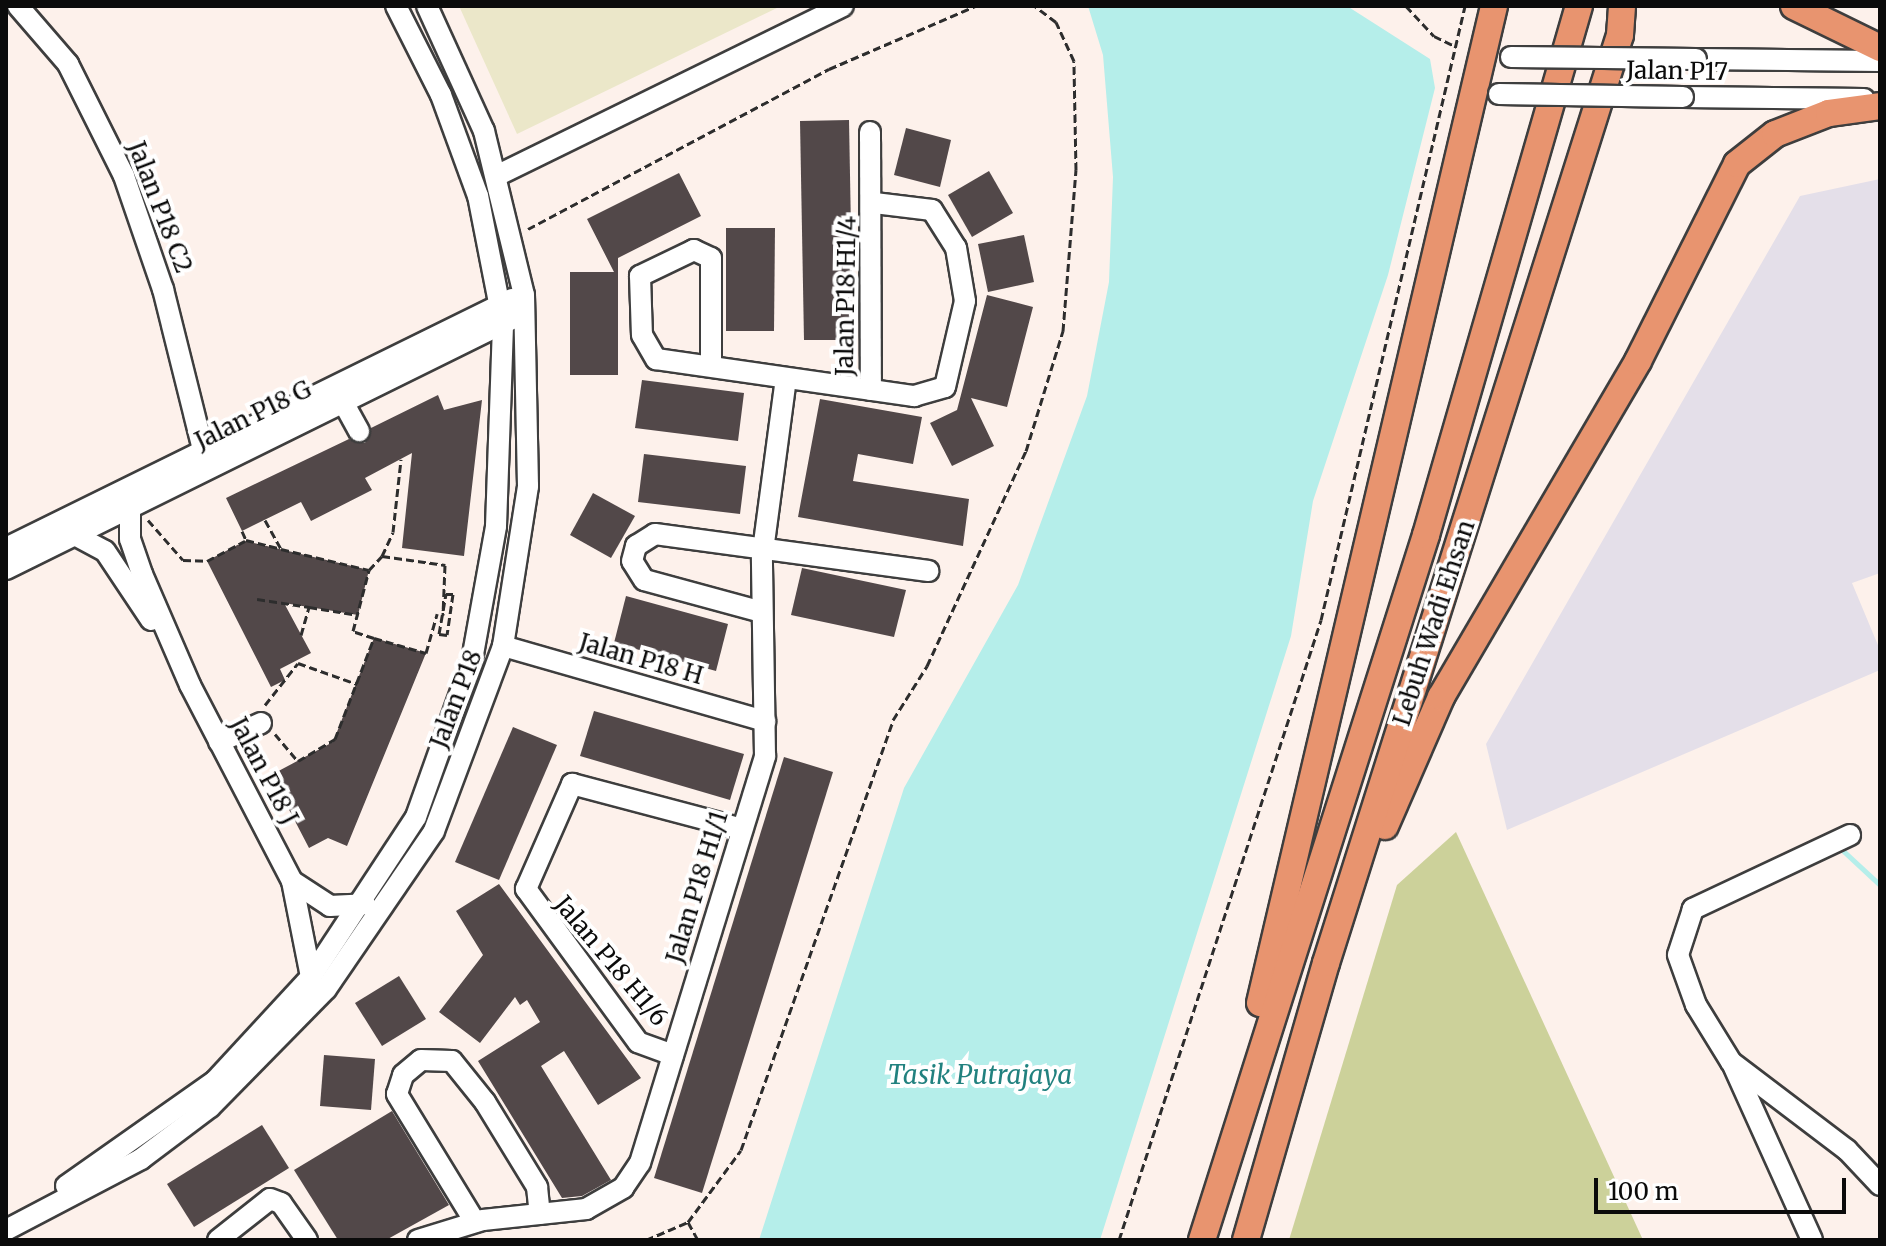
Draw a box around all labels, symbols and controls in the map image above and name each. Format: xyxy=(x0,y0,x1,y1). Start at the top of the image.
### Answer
street label: Jalan P17 xyxy=(1626,56,1728,86)
street label: Jalan P18 C2 xyxy=(122,137,198,277)
street label: Jalan P18 H1/4 xyxy=(830,216,862,376)
street label: Jalan P18 G xyxy=(190,374,316,456)
street label: Lebuh Wadi Ehsan xyxy=(1387,517,1481,729)
street label: Jalan P18 H xyxy=(576,628,706,690)
street label: Jalan P18 xyxy=(424,646,488,752)
street label: Jalan P18 J xyxy=(224,712,304,830)
street label: Jalan P18 H1/1 xyxy=(660,807,734,967)
street label: Jalan P18 H1/6 xyxy=(548,890,674,1032)
water label: Tasik Putrajaya xyxy=(888,1059,1072,1091)
scale bar xyxy=(1598,1162,1850,1212)
text: 100 m xyxy=(1608,1176,1678,1207)

